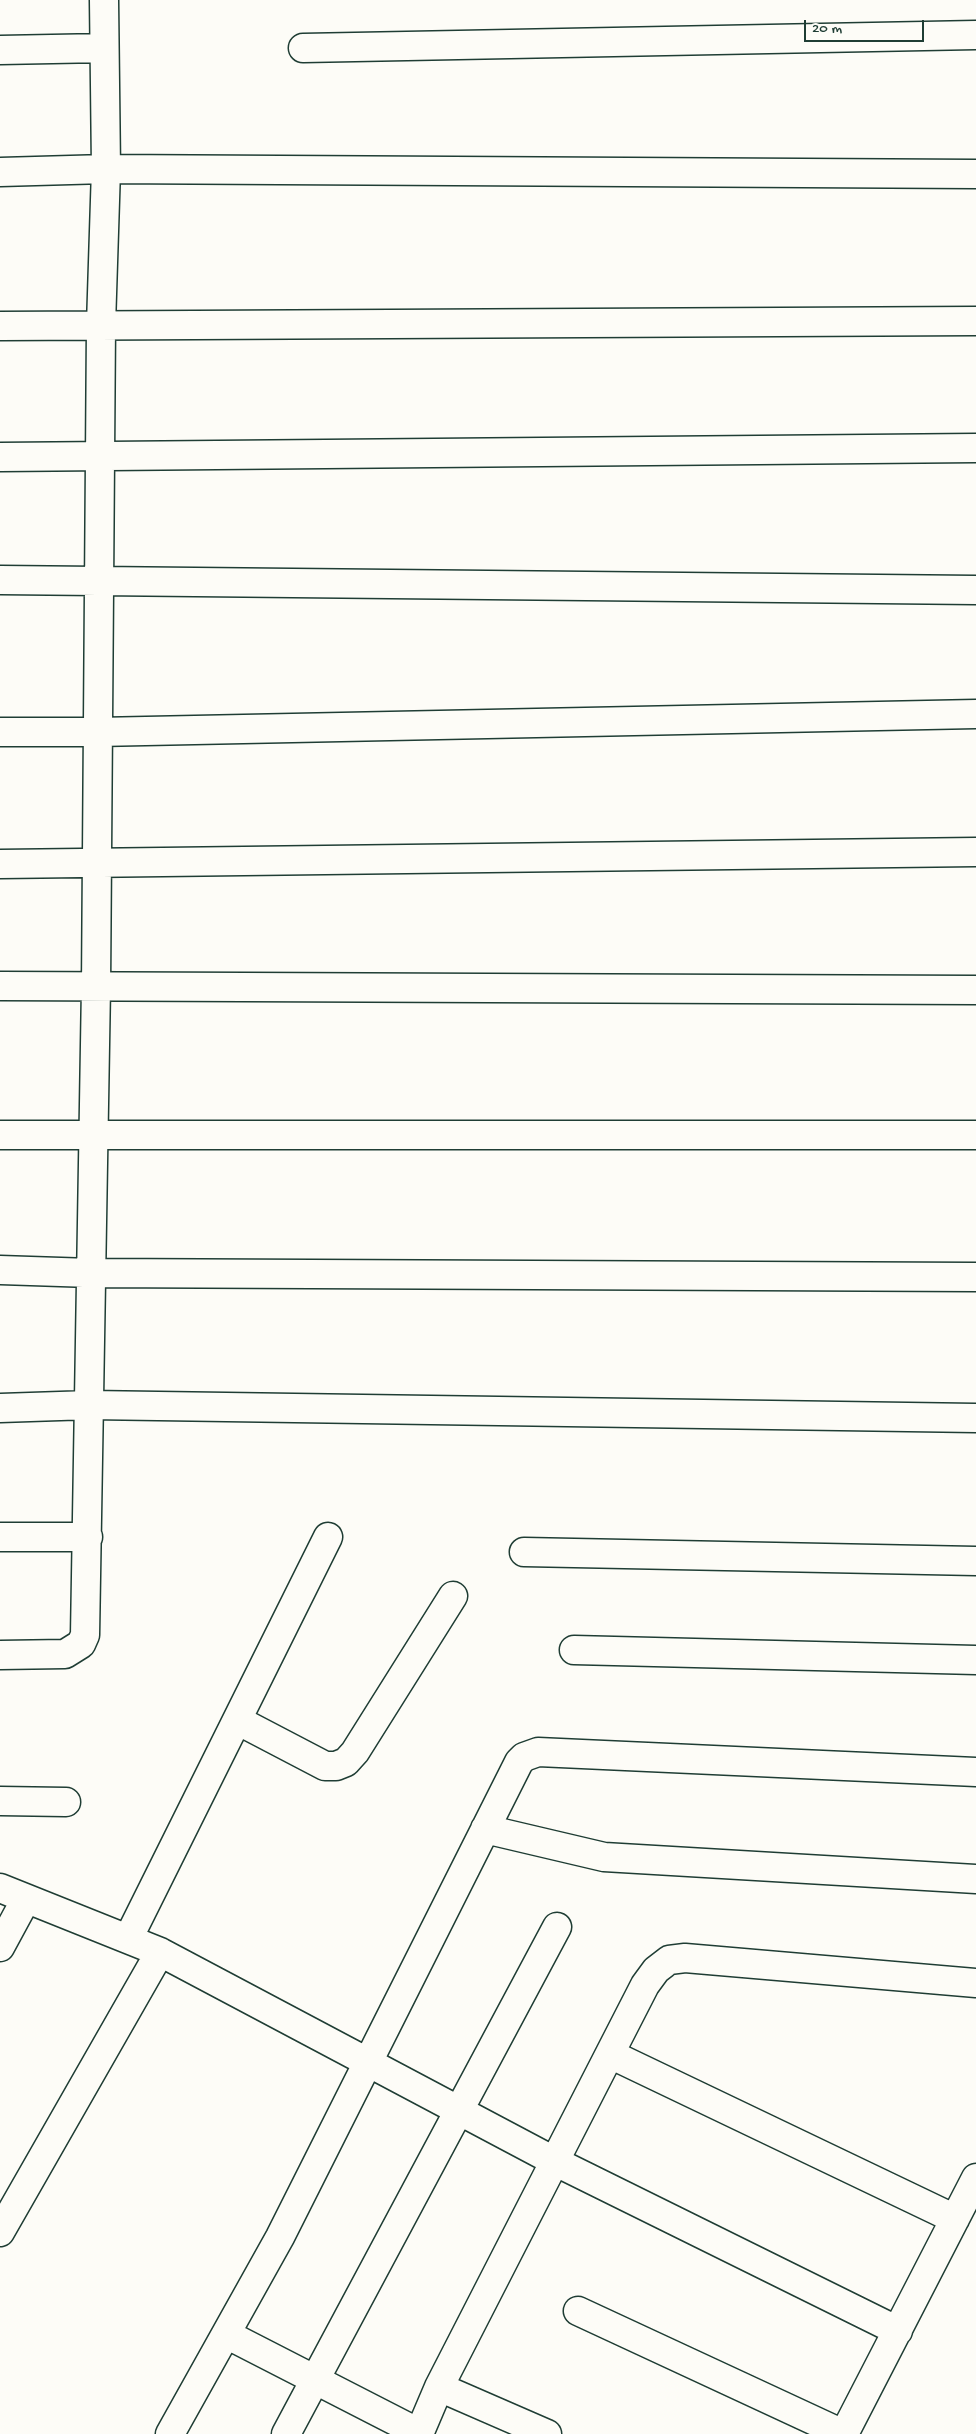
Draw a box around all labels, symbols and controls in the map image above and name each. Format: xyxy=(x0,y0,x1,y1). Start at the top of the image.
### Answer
scale bar xyxy=(806,10,926,42)
text: 20 m xyxy=(812,20,842,38)

